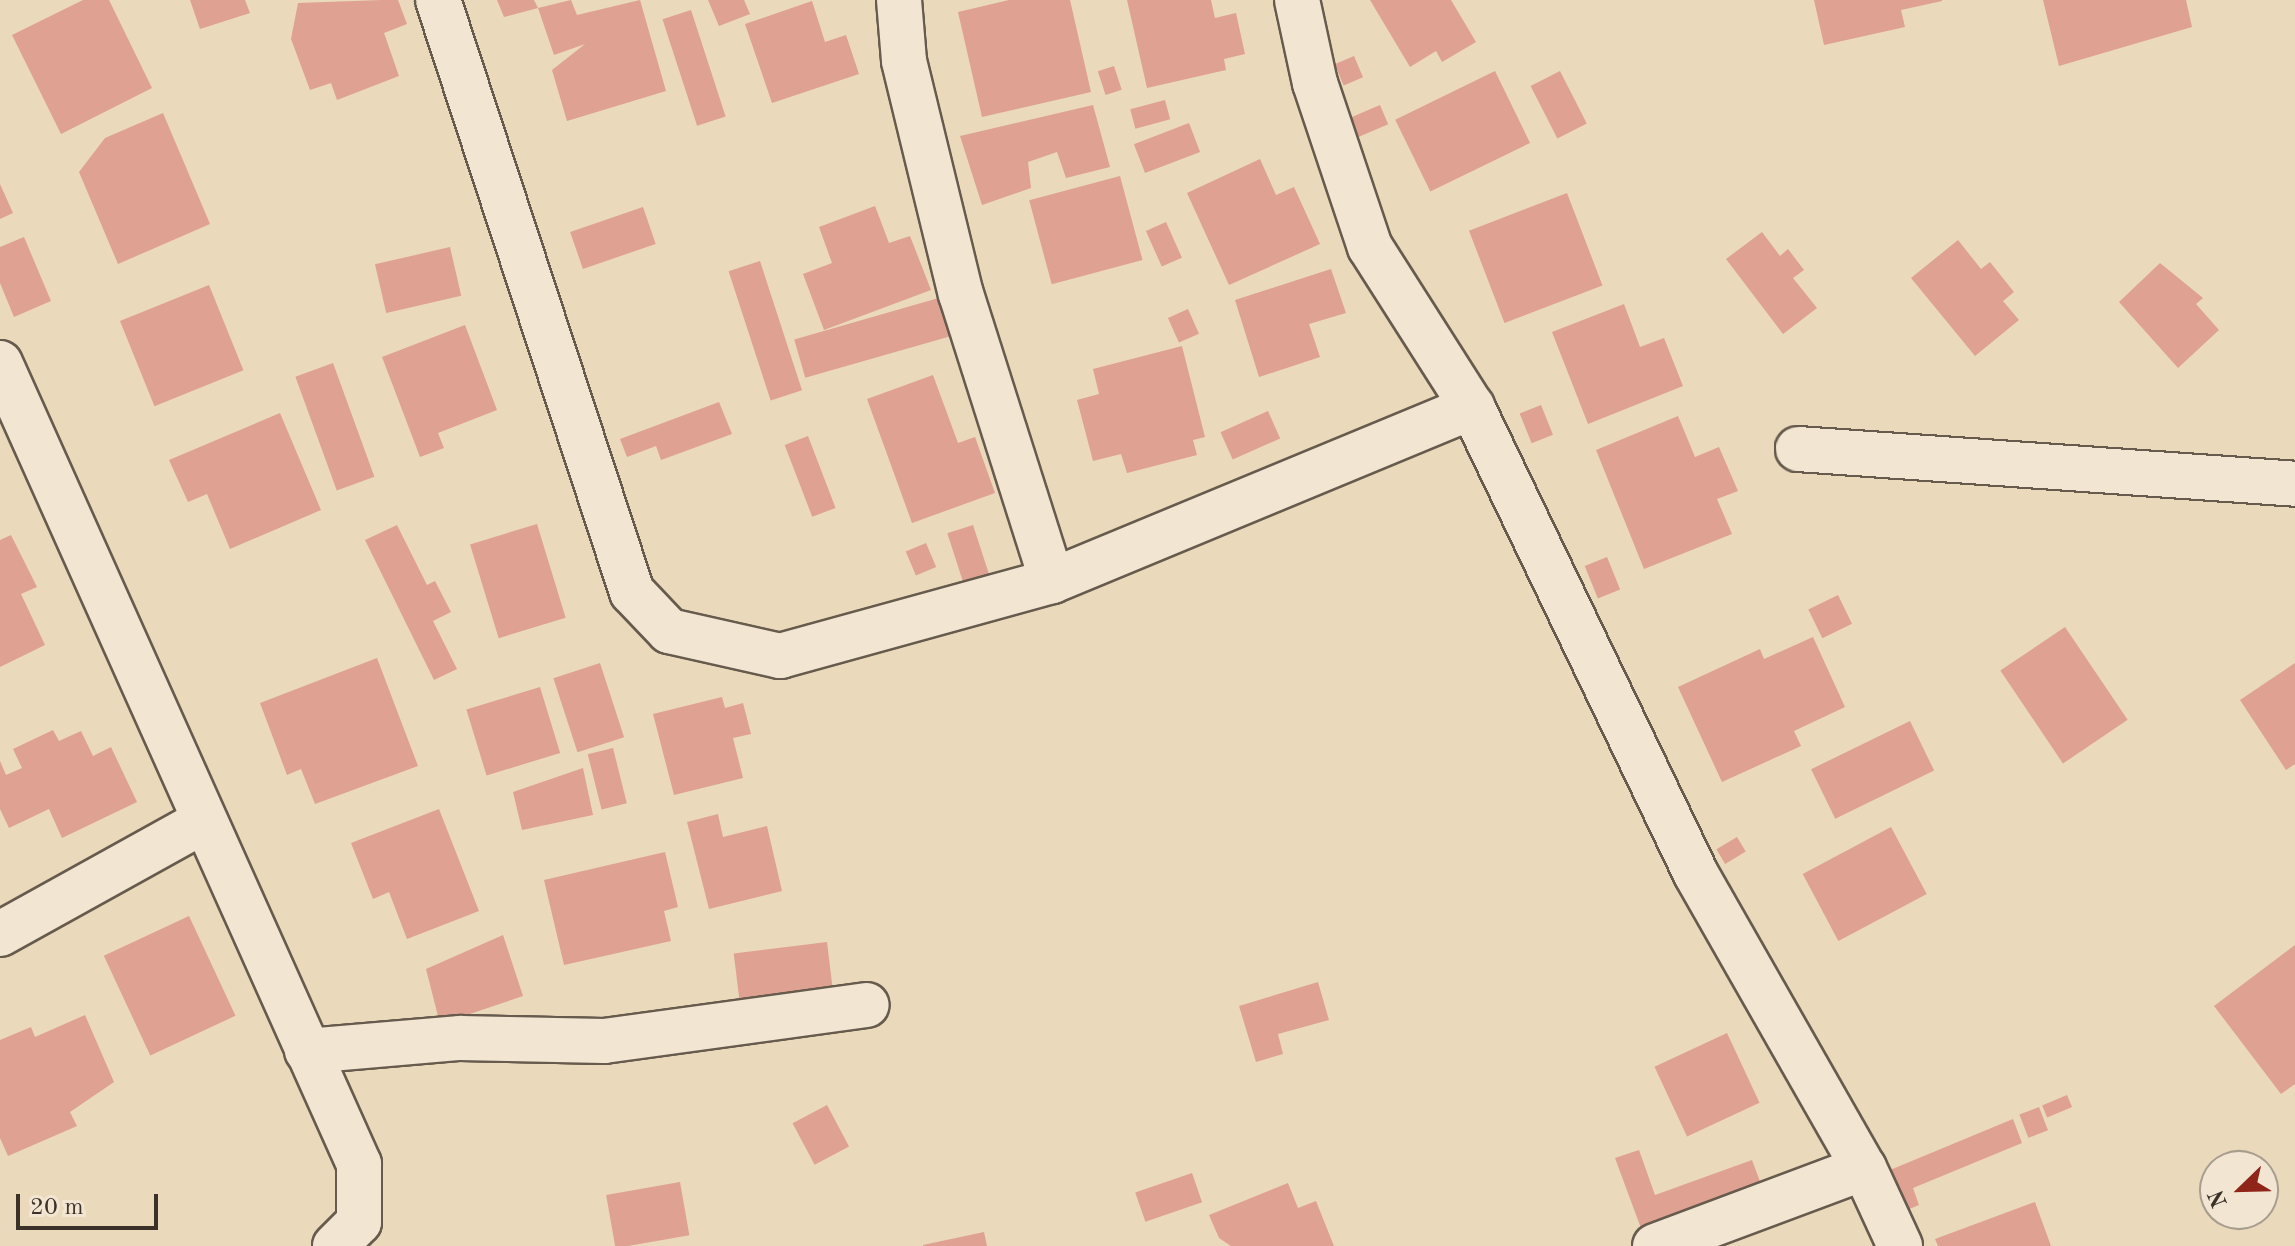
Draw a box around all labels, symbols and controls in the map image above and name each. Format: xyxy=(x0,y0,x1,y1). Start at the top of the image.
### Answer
north arrow xyxy=(2199,1150,2279,1230)
scale bar xyxy=(20,1178,162,1228)
text: N xyxy=(2205,1187,2232,1211)
text: 20 m xyxy=(30,1196,84,1220)

